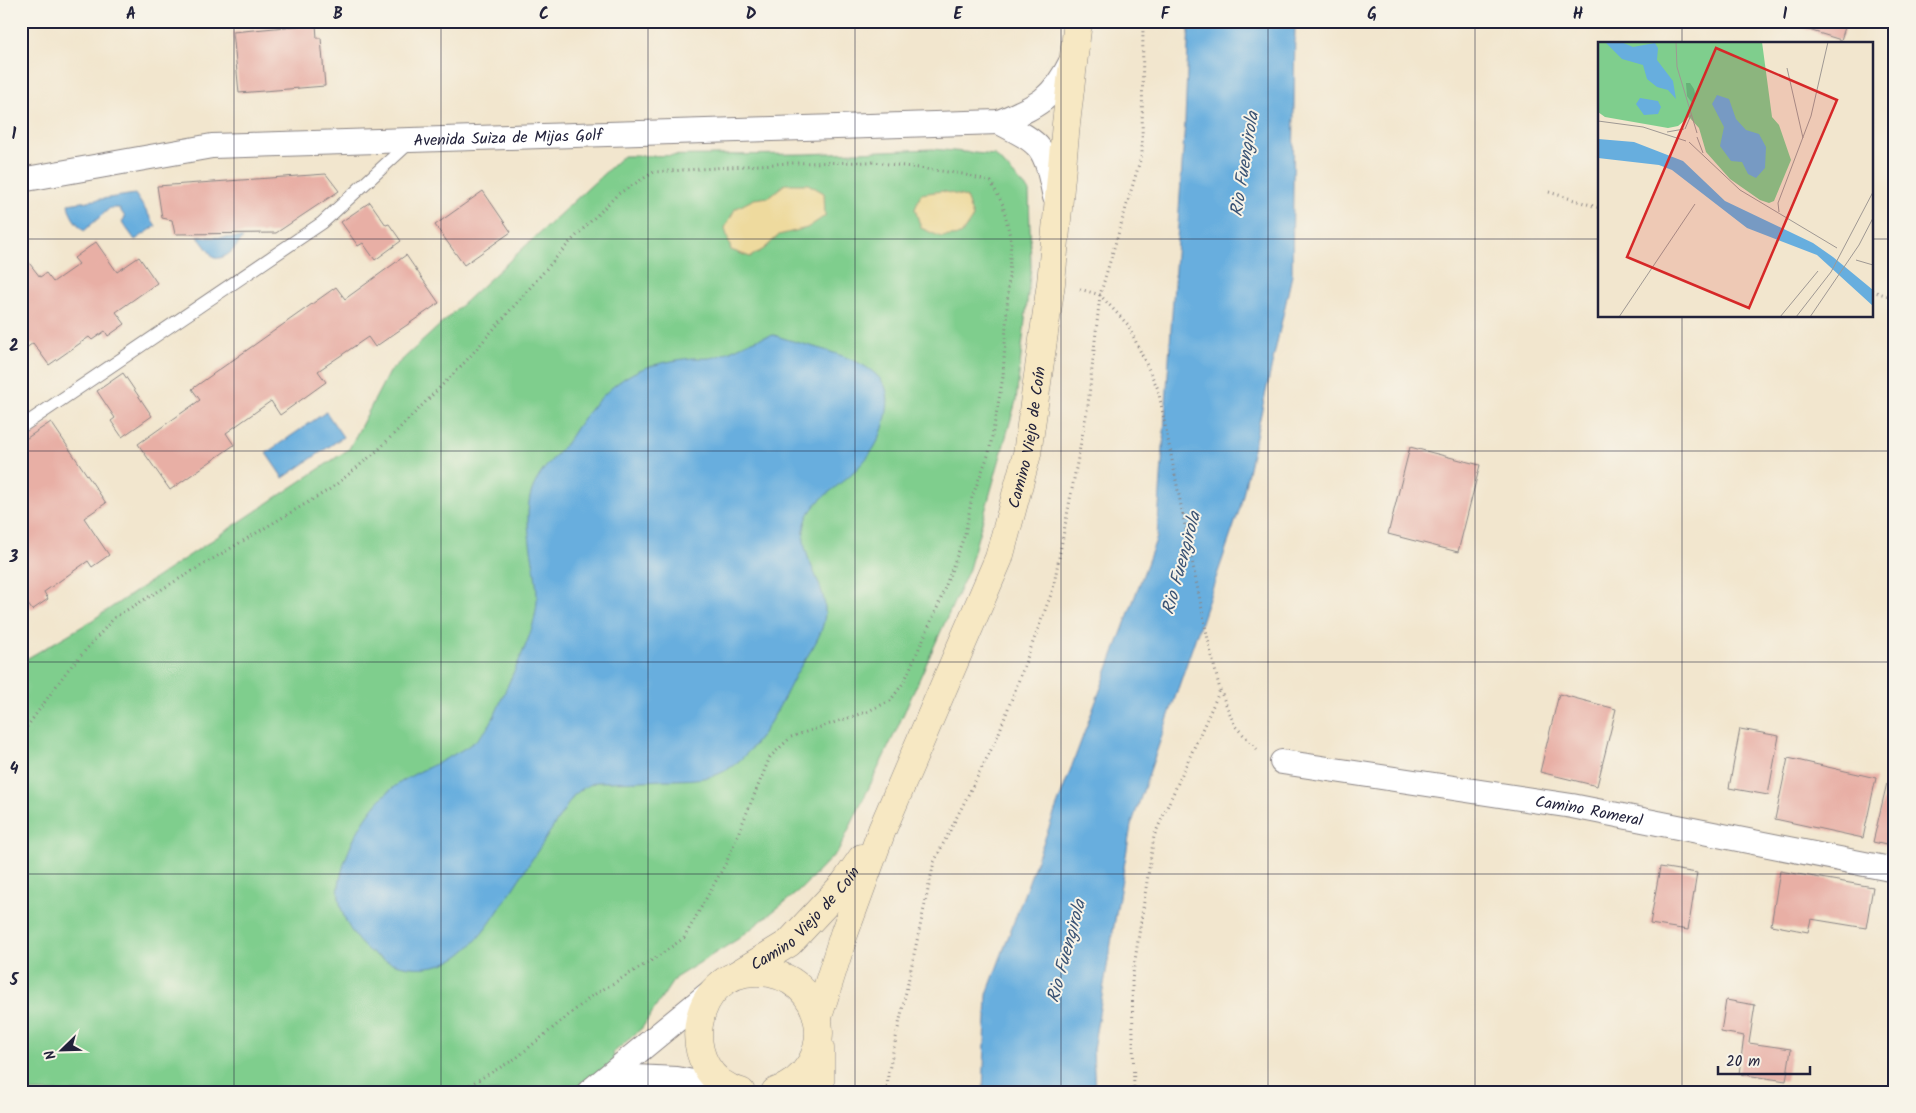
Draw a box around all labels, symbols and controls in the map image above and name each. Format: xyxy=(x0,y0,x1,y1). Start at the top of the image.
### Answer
text: A xyxy=(126,2,136,27)
text: B xyxy=(333,2,343,27)
text: C xyxy=(539,2,549,27)
text: D xyxy=(746,2,757,27)
text: E xyxy=(954,2,964,27)
text: F xyxy=(1161,2,1171,27)
text: G xyxy=(1367,2,1377,27)
text: H xyxy=(1573,2,1583,27)
text: I xyxy=(1783,2,1788,27)
inset map xyxy=(1598,42,1874,318)
water label: Rio Fuengirola xyxy=(1223,108,1268,219)
text: 1 xyxy=(12,122,17,147)
street label: Avenida Suiza de Mijas Golf xyxy=(413,123,605,154)
text: 2 xyxy=(9,334,19,359)
street label: Camino Viejo de Coín xyxy=(1002,365,1053,511)
water label: Rio Fuengirola xyxy=(1155,507,1211,618)
text: 3 xyxy=(9,545,19,570)
text: 4 xyxy=(10,757,19,782)
street label: Camino Romeral xyxy=(1533,790,1645,834)
street label: Camino Viejo de Coín xyxy=(746,862,867,978)
water label: Rio Fuengirola xyxy=(1040,895,1096,1006)
text: 5 xyxy=(9,968,20,993)
north arrow xyxy=(38,1026,88,1076)
scale bar xyxy=(1718,1043,1811,1075)
text: N xyxy=(39,1046,63,1063)
text: 20 m xyxy=(1726,1050,1760,1074)

